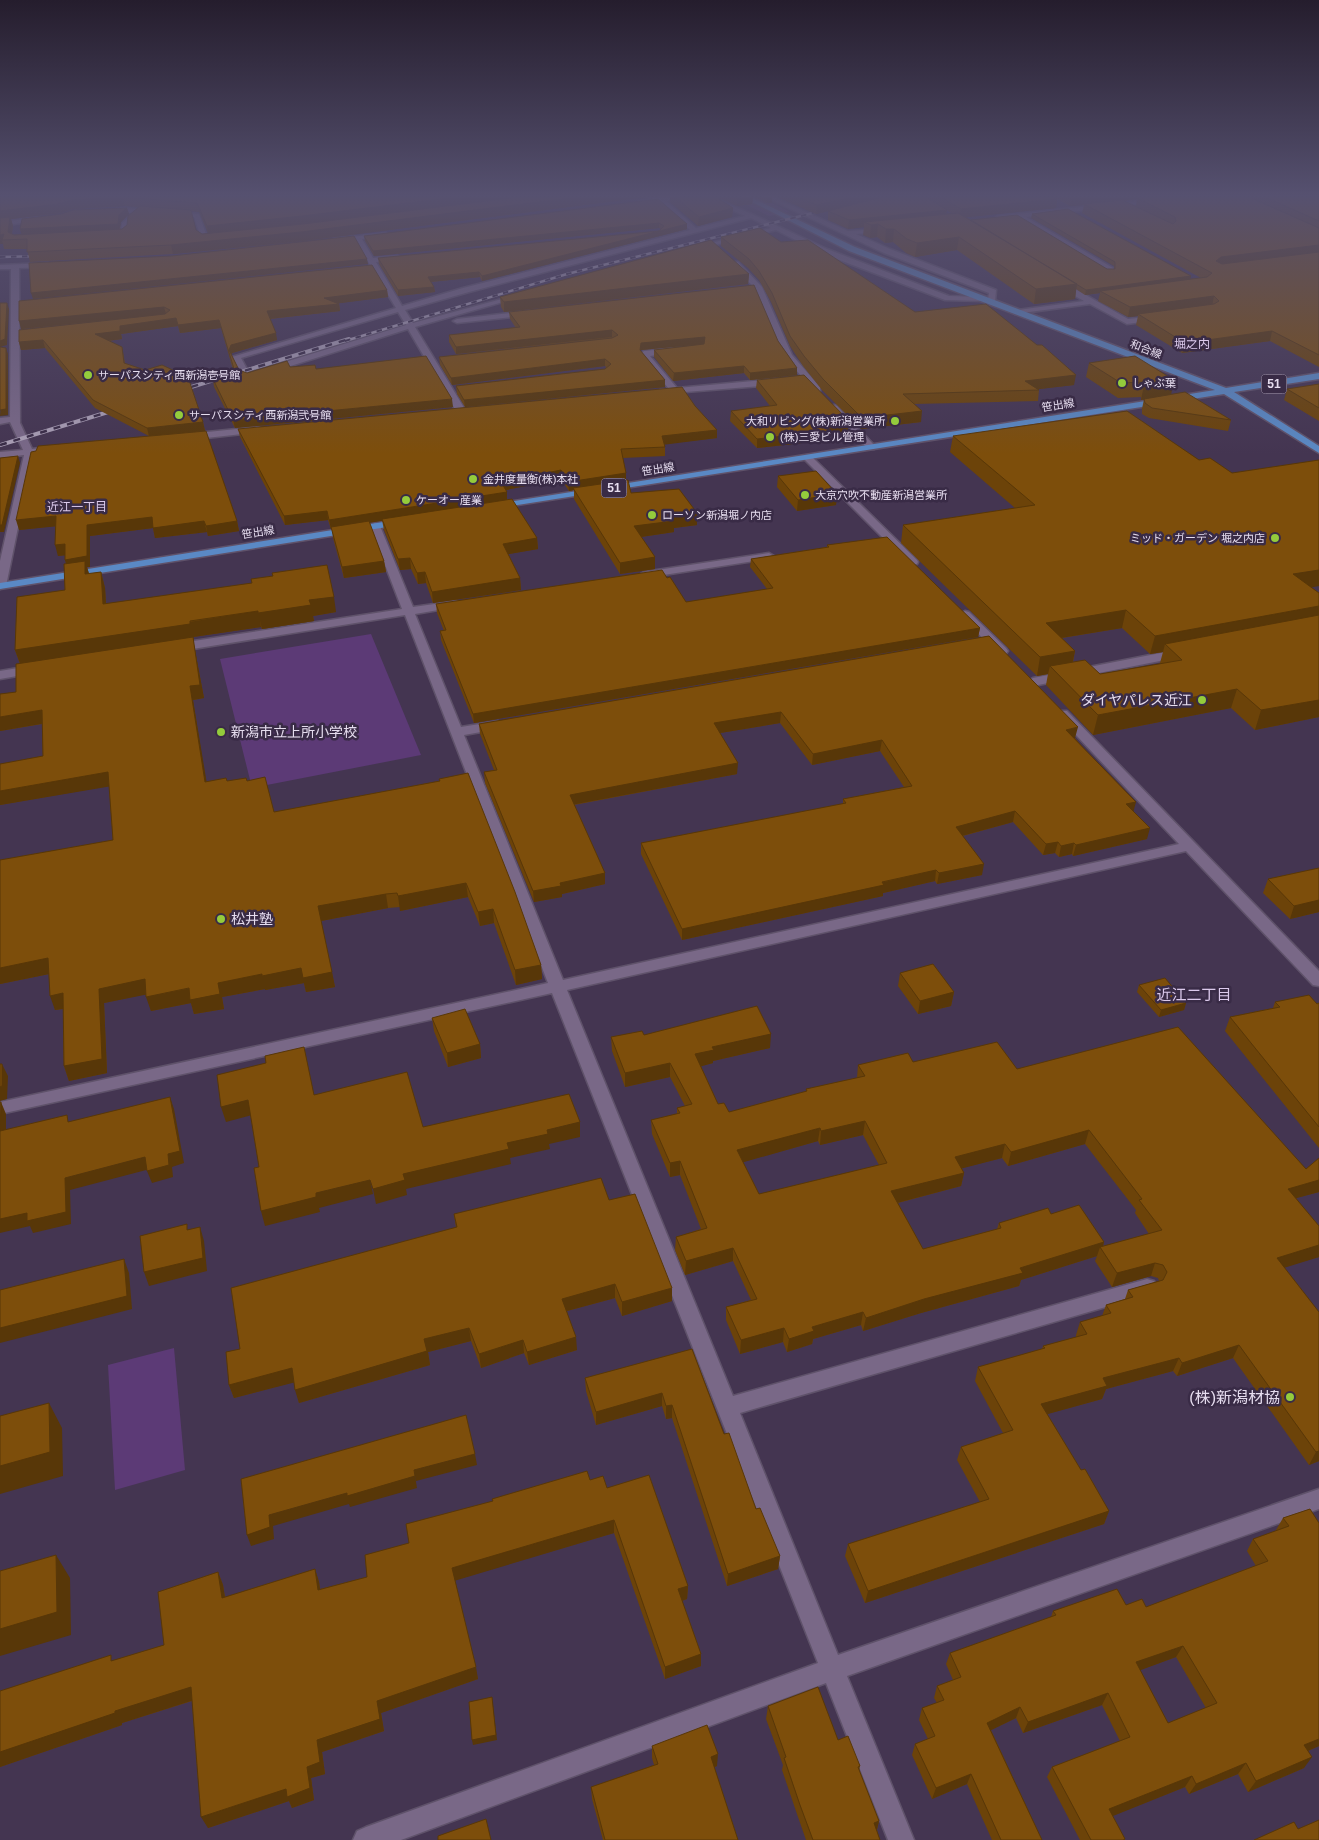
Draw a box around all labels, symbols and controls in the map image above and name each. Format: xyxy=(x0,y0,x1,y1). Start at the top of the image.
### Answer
street label: 和合線 xyxy=(1128,337,1164,361)
district label: 堀之内 xyxy=(1174,337,1210,351)
marker: サーパスシティ西新潟壱号館 xyxy=(82,369,94,381)
place label: サーパスシティ西新潟壱号館 xyxy=(98,369,240,381)
road number: 51 xyxy=(1262,374,1286,394)
marker: しゃぶ葉 xyxy=(1116,377,1128,389)
place label: しゃぶ葉 xyxy=(1132,377,1176,389)
street label: 笹出線 xyxy=(1041,396,1075,414)
marker: サーパスシティ西新潟弐号館 xyxy=(173,409,185,421)
place label: サーパスシティ西新潟弐号館 xyxy=(189,409,331,421)
place label: 大和リビング(株)新潟営業所 xyxy=(746,415,886,427)
marker: 大和リビング(株)新潟営業所 xyxy=(889,415,901,427)
marker: (株)三愛ビル管理 xyxy=(764,431,776,443)
place label: (株)三愛ビル管理 xyxy=(780,431,864,443)
street label: 笹出線 xyxy=(641,460,675,478)
marker: 金井度量衡(株)本社 xyxy=(467,473,479,485)
place label: 金井度量衡(株)本社 xyxy=(483,473,578,485)
road number: 51 xyxy=(602,478,626,498)
marker: 大京穴吹不動産新潟営業所 xyxy=(799,489,811,501)
place label: 大京穴吹不動産新潟営業所 xyxy=(815,489,948,501)
marker: ケーオー産業 xyxy=(400,494,412,506)
place label: ケーオー産業 xyxy=(416,494,482,506)
district label: 近江一丁目 xyxy=(47,500,107,514)
marker: ローソン新潟堀ノ内店 xyxy=(646,509,658,521)
place label: ローソン新潟堀ノ内店 xyxy=(662,509,772,521)
street label: 笹出線 xyxy=(241,523,275,541)
place label: ミッド・ガーデン 堀之内店 xyxy=(1130,532,1265,544)
marker: ミッド・ガーデン 堀之内店 xyxy=(1269,532,1281,544)
place label: ダイヤパレス近江 xyxy=(1081,692,1192,708)
marker: ダイヤパレス近江 xyxy=(1196,694,1208,706)
place label: 新潟市立上所小学校 xyxy=(231,724,357,740)
marker: 新潟市立上所小学校 xyxy=(215,726,227,738)
place label: 松井塾 xyxy=(231,911,273,927)
marker: 松井塾 xyxy=(215,913,227,925)
district label: 近江二丁目 xyxy=(1156,986,1232,1003)
place label: (株)新潟材協 xyxy=(1189,1389,1280,1406)
marker: (株)新潟材協 xyxy=(1284,1391,1296,1403)

